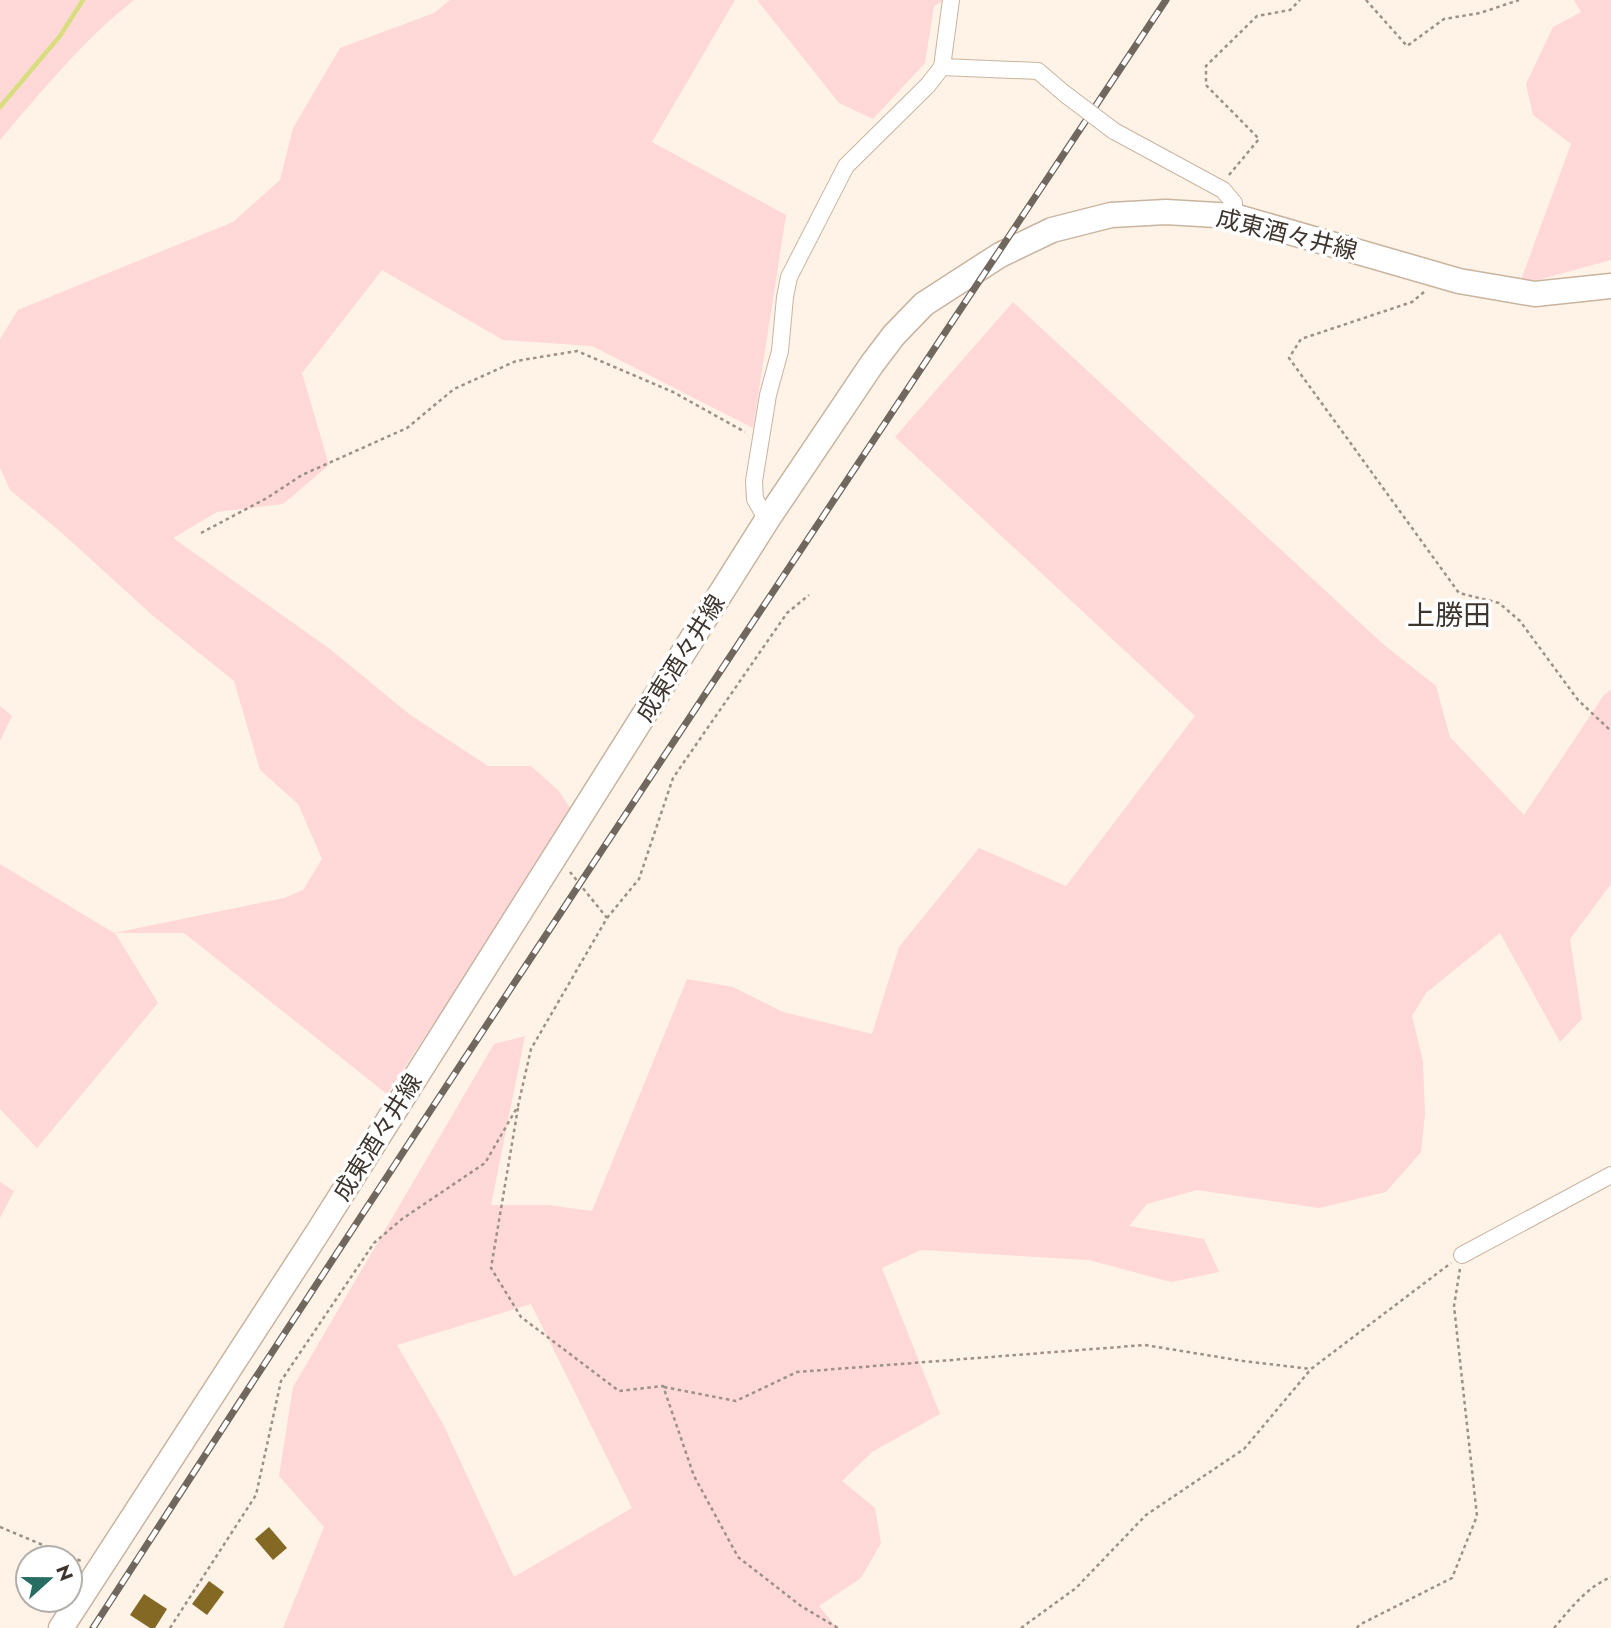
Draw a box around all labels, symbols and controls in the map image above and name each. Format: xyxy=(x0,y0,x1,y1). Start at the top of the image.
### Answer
street label: 成東酒々井線 xyxy=(1213,200,1361,268)
street label: 成東酒々井線 xyxy=(627,588,733,728)
district label: 上勝田 xyxy=(1407,595,1491,636)
street label: 成東酒々井線 xyxy=(324,1067,430,1207)
north arrow xyxy=(14,1544,84,1614)
text: N xyxy=(49,1561,80,1585)

